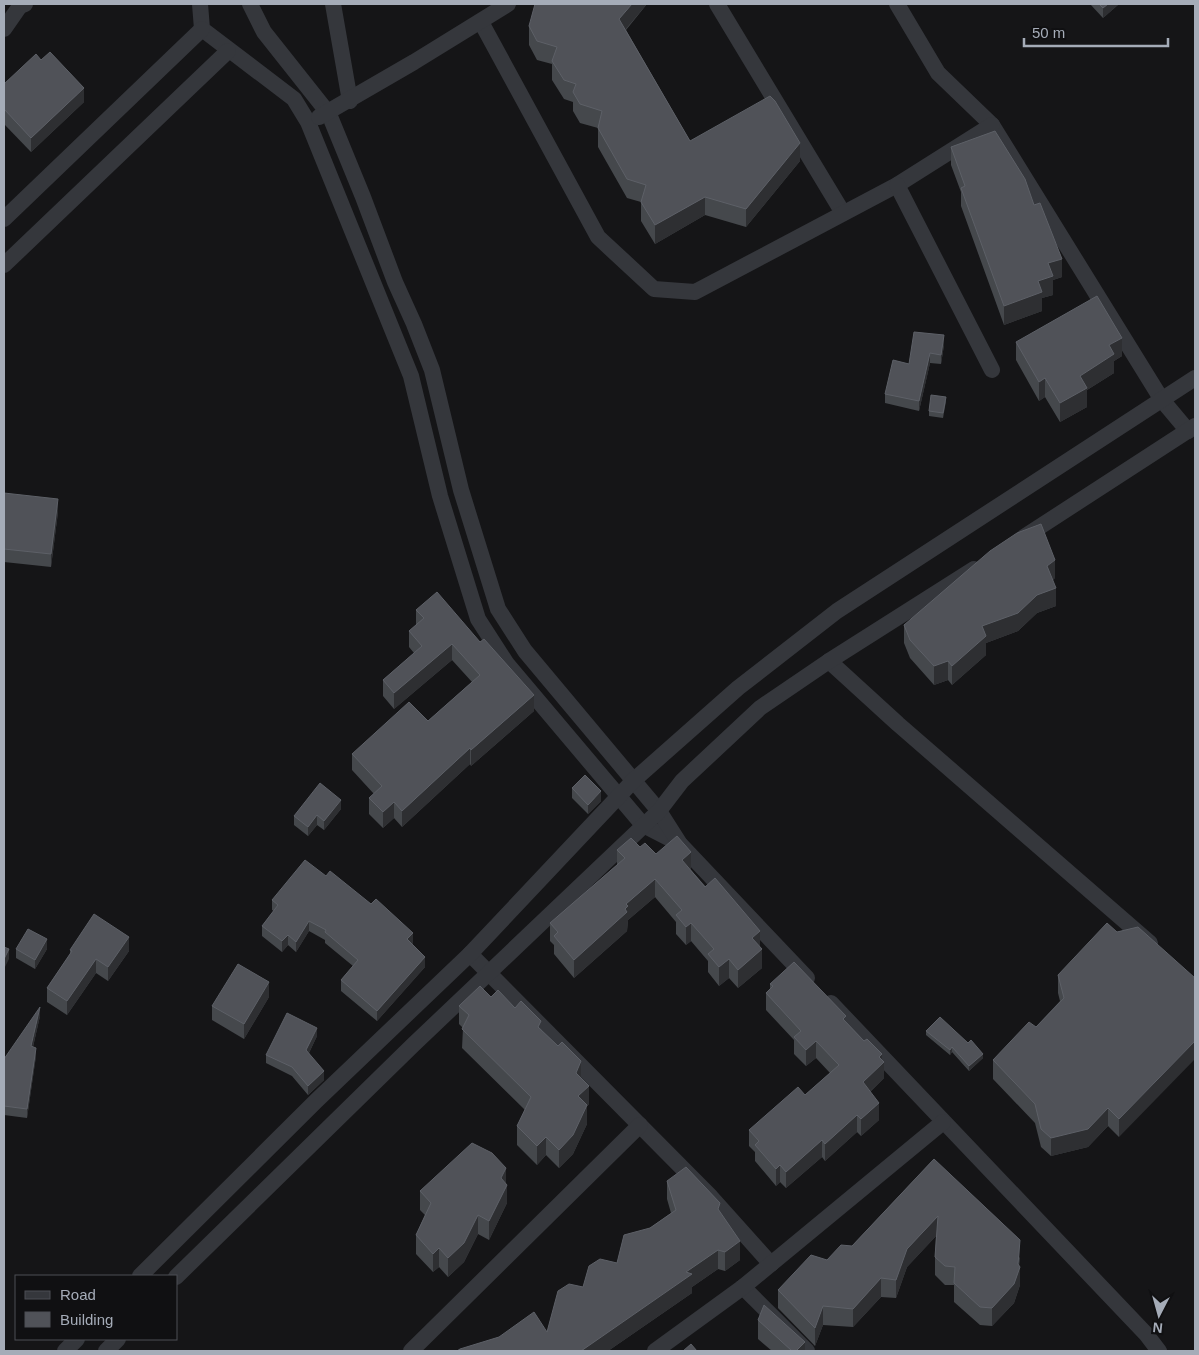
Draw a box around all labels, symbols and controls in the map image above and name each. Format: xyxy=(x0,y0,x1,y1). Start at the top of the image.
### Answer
scale bar xyxy=(1024,15,1168,47)
text: 50 m xyxy=(1032,24,1065,41)
legend xyxy=(15,1275,178,1340)
text: Road xyxy=(60,1286,96,1303)
north arrow xyxy=(1134,1290,1184,1340)
text: Building xyxy=(60,1311,113,1328)
text: N xyxy=(1152,1319,1164,1336)

